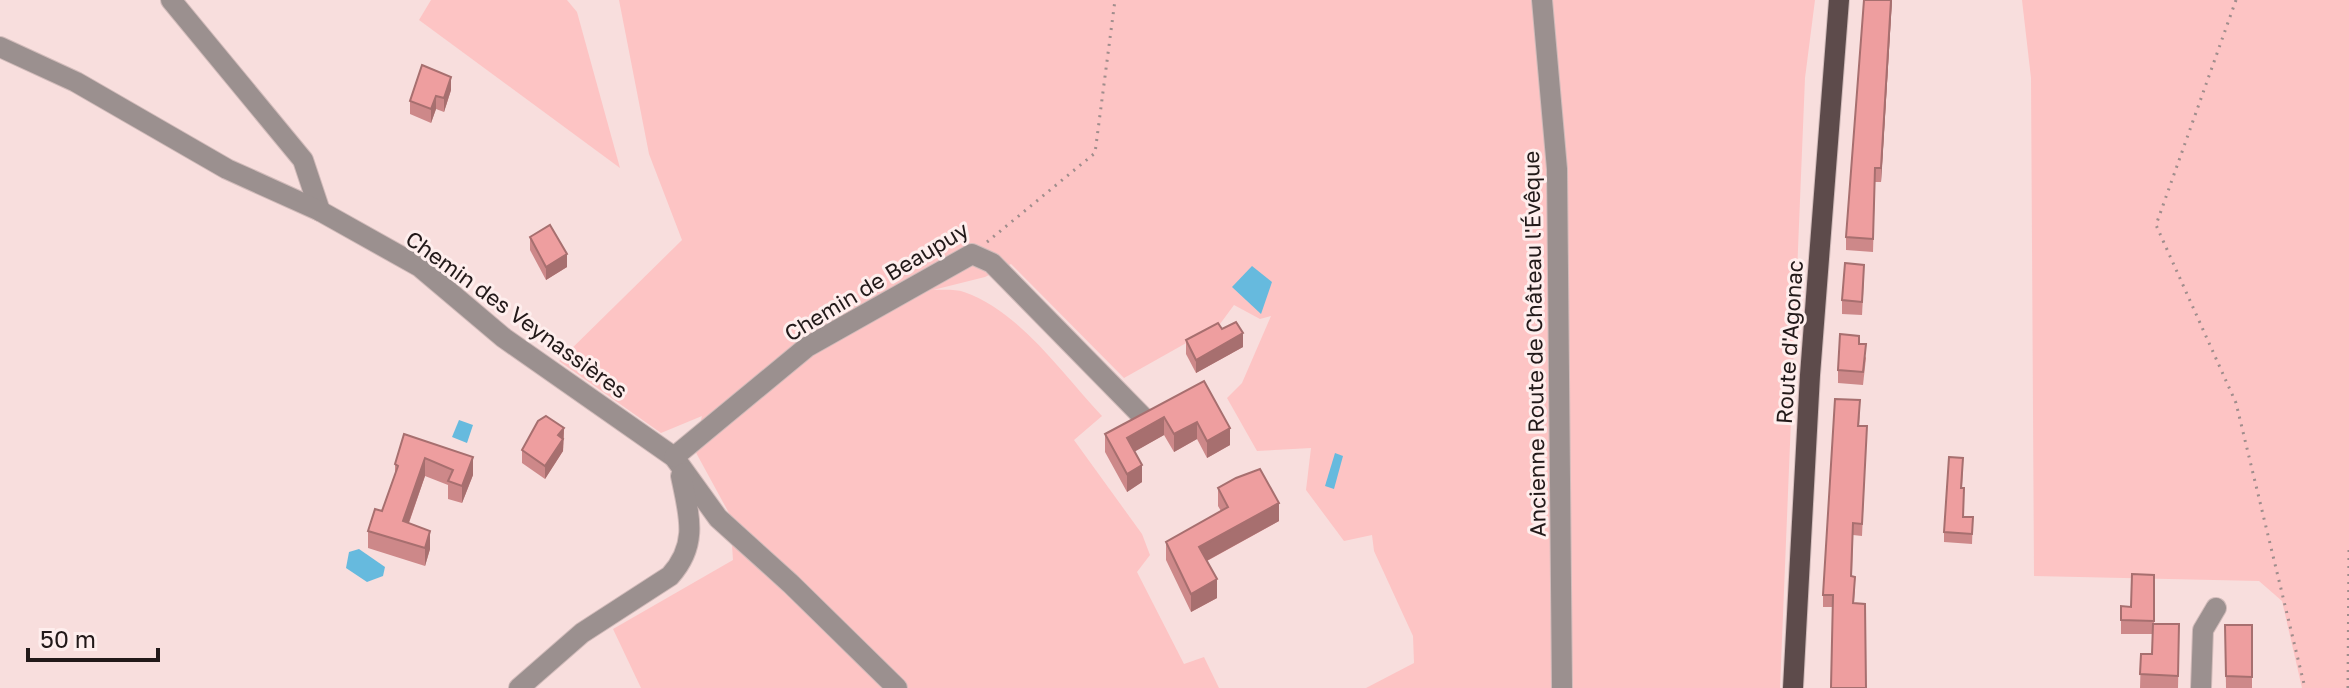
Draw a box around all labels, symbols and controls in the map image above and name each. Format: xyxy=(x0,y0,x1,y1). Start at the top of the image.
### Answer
street label: Ancienne Route de Château l'Évêque xyxy=(1517,151,1551,537)
street label: Chemin de Beaupuy xyxy=(779,215,973,347)
street label: Chemin des Veynassières xyxy=(401,224,633,404)
street label: Route d'Agonac xyxy=(1770,259,1808,425)
scale bar xyxy=(28,612,158,662)
text: 50 m xyxy=(40,624,96,653)

